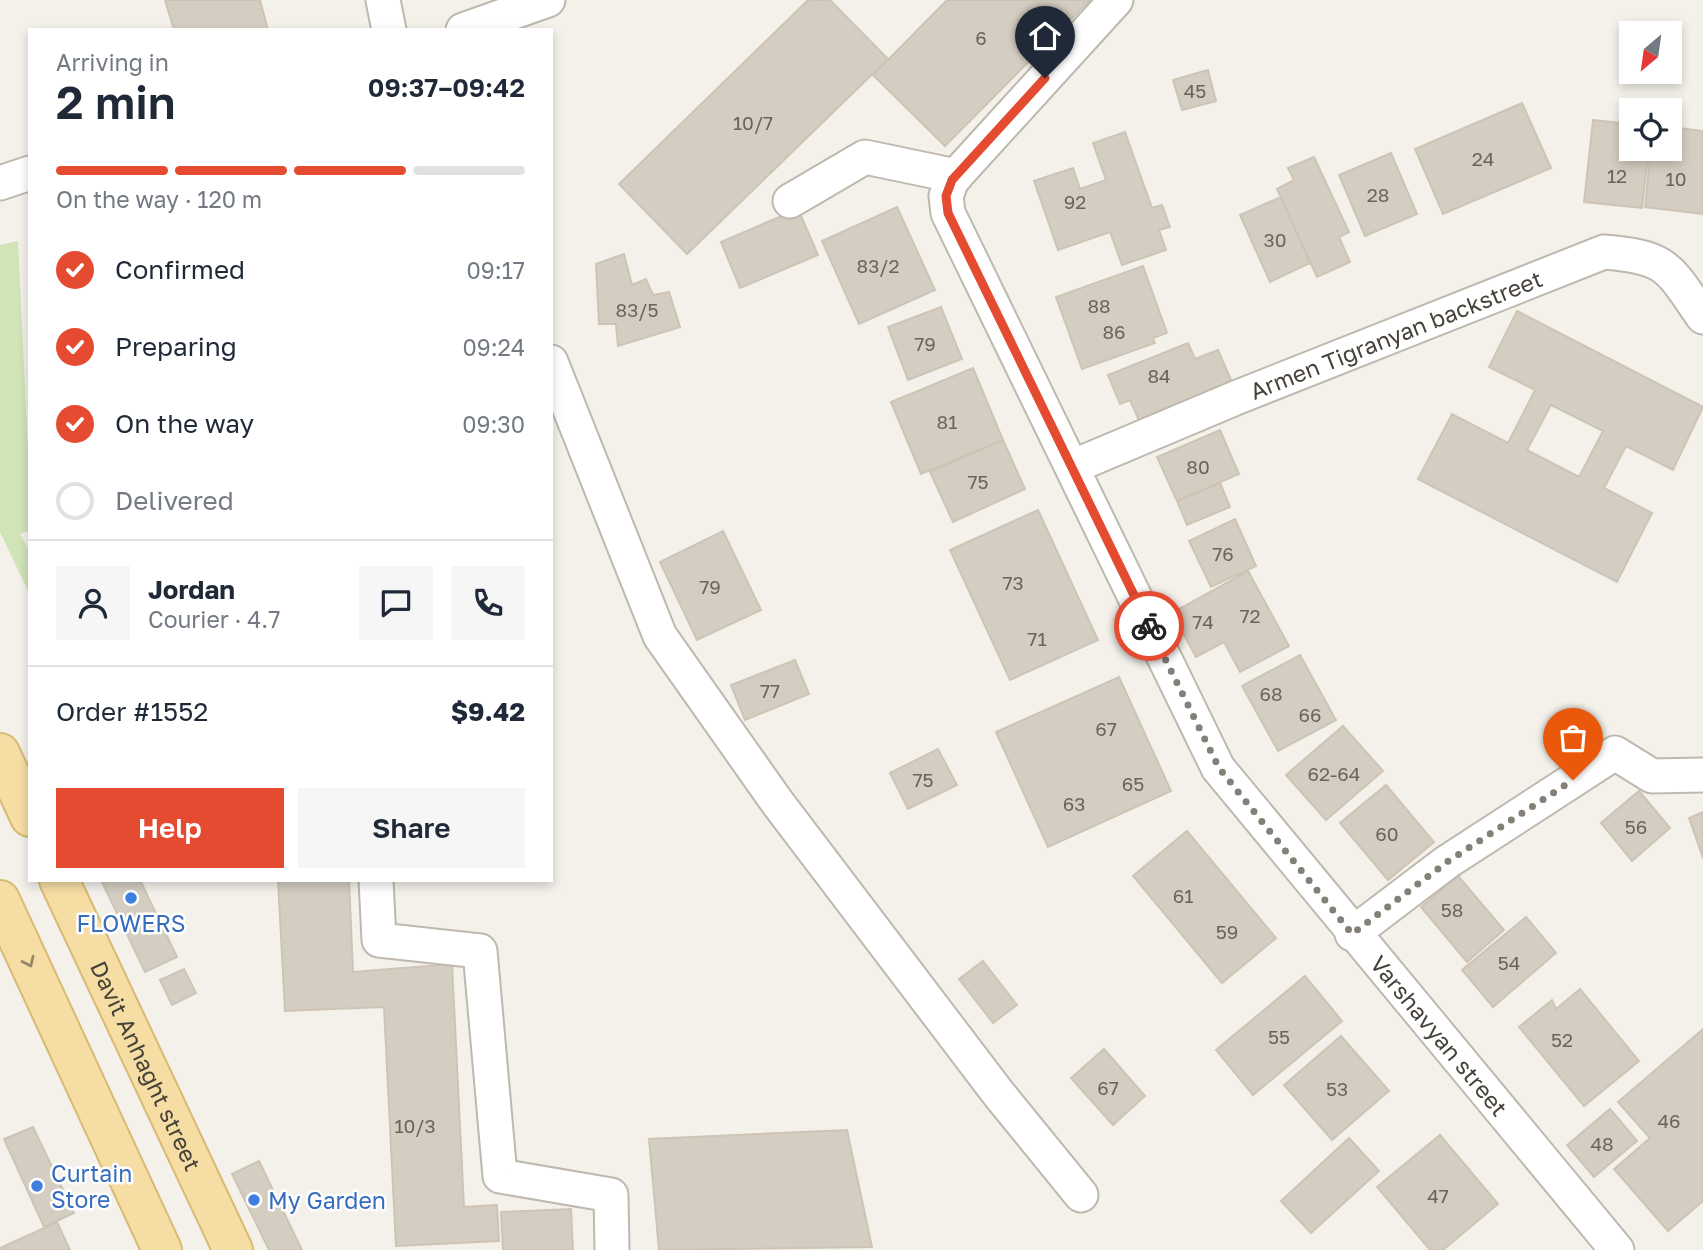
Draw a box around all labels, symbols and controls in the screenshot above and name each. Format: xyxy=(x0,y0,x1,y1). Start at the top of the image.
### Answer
pin xyxy=(1015,6,1075,78)
icon: home xyxy=(1026,17,1064,55)
north arrow xyxy=(1619,21,1682,84)
map controls xyxy=(1619,21,1682,161)
house number: 6 xyxy=(975,26,987,49)
text: Arriving in xyxy=(56,48,169,76)
text: 09:37–09:42 xyxy=(368,72,525,103)
text: 2 min xyxy=(56,74,176,129)
house number: 45 xyxy=(1184,79,1206,102)
button: locate xyxy=(1619,98,1682,161)
house number: 10/7 xyxy=(733,111,773,134)
house number: 24 xyxy=(1472,147,1494,170)
house number: 12 xyxy=(1607,164,1627,187)
house number: 10 xyxy=(1666,167,1687,190)
house number: 28 xyxy=(1367,183,1389,206)
text: On the way · 120 m xyxy=(56,185,262,213)
house number: 92 xyxy=(1064,190,1086,213)
house number: 30 xyxy=(1264,228,1286,251)
icon: check xyxy=(56,251,94,289)
text: Confirmed xyxy=(115,254,245,285)
house number: 83/2 xyxy=(857,254,899,277)
text: 09:17 xyxy=(467,256,525,284)
street label: Armen Tigranyan backstreet xyxy=(1246,264,1546,405)
house number: 88 xyxy=(1087,294,1111,317)
house number: 83/5 xyxy=(616,298,658,321)
house number: 86 xyxy=(1102,320,1126,343)
icon: check xyxy=(56,328,94,366)
text: Preparing xyxy=(115,331,237,362)
house number: 79 xyxy=(914,332,936,355)
text: 09:24 xyxy=(463,333,525,361)
house number: 84 xyxy=(1147,364,1171,387)
icon: check xyxy=(56,405,94,443)
text: On the way xyxy=(115,408,254,439)
text: 09:30 xyxy=(462,410,525,438)
house number: 81 xyxy=(937,410,957,433)
house number: 80 xyxy=(1186,455,1210,478)
house number: 75 xyxy=(967,470,989,493)
text: Delivered xyxy=(115,485,234,516)
house number: 76 xyxy=(1212,542,1234,565)
button: person xyxy=(56,566,130,640)
button: chat xyxy=(359,566,433,640)
button: phone xyxy=(451,566,525,640)
house number: 73 xyxy=(1002,571,1024,594)
text: Jordan xyxy=(148,574,235,605)
house number: 79 xyxy=(699,575,721,598)
courier xyxy=(1114,591,1184,661)
house number: 72 xyxy=(1239,604,1261,627)
text: Courier · 4.7 xyxy=(148,605,280,633)
icon: bike xyxy=(1130,607,1168,645)
house number: 74 xyxy=(1192,610,1214,633)
house number: 71 xyxy=(1027,627,1047,650)
house number: 77 xyxy=(760,679,780,702)
house number: 68 xyxy=(1259,682,1283,705)
text: Order #1552 xyxy=(56,696,208,727)
text: $9.42 xyxy=(451,696,525,727)
house number: 66 xyxy=(1299,703,1322,726)
pin xyxy=(1543,708,1603,780)
house number: 67 xyxy=(1095,717,1117,740)
icon: bag xyxy=(1554,719,1592,757)
house number: 62-64 xyxy=(1308,762,1360,785)
house number: 75 xyxy=(912,768,934,791)
house number: 65 xyxy=(1122,772,1144,795)
button: Help xyxy=(56,788,284,868)
button: Share xyxy=(298,788,525,868)
house number: 63 xyxy=(1063,792,1085,815)
house number: 56 xyxy=(1625,815,1647,838)
house number: 60 xyxy=(1375,822,1399,845)
house number: 61 xyxy=(1173,884,1193,907)
marker: FLOWERS xyxy=(123,890,139,906)
house number: 58 xyxy=(1441,898,1463,921)
place label: FLOWERS xyxy=(76,909,186,937)
house number: 59 xyxy=(1216,920,1238,943)
street label: Varshavyan street xyxy=(1365,950,1514,1121)
house number: 54 xyxy=(1498,951,1520,974)
one-way arrow xyxy=(20,955,34,967)
street label: Davit Anhaght street xyxy=(85,956,208,1175)
house number: 55 xyxy=(1268,1025,1290,1048)
house number: 52 xyxy=(1551,1028,1573,1051)
house number: 67 xyxy=(1097,1076,1119,1099)
house number: 53 xyxy=(1326,1077,1348,1100)
house number: 46 xyxy=(1657,1109,1681,1132)
house number: 10/3 xyxy=(394,1114,436,1137)
house number: 48 xyxy=(1590,1132,1614,1155)
place label: Curtain Store xyxy=(51,1159,133,1213)
marker: Curtain Store xyxy=(29,1178,45,1194)
house number: 47 xyxy=(1427,1184,1449,1207)
place label: My Garden xyxy=(268,1186,386,1214)
marker: My Garden xyxy=(246,1192,262,1208)

